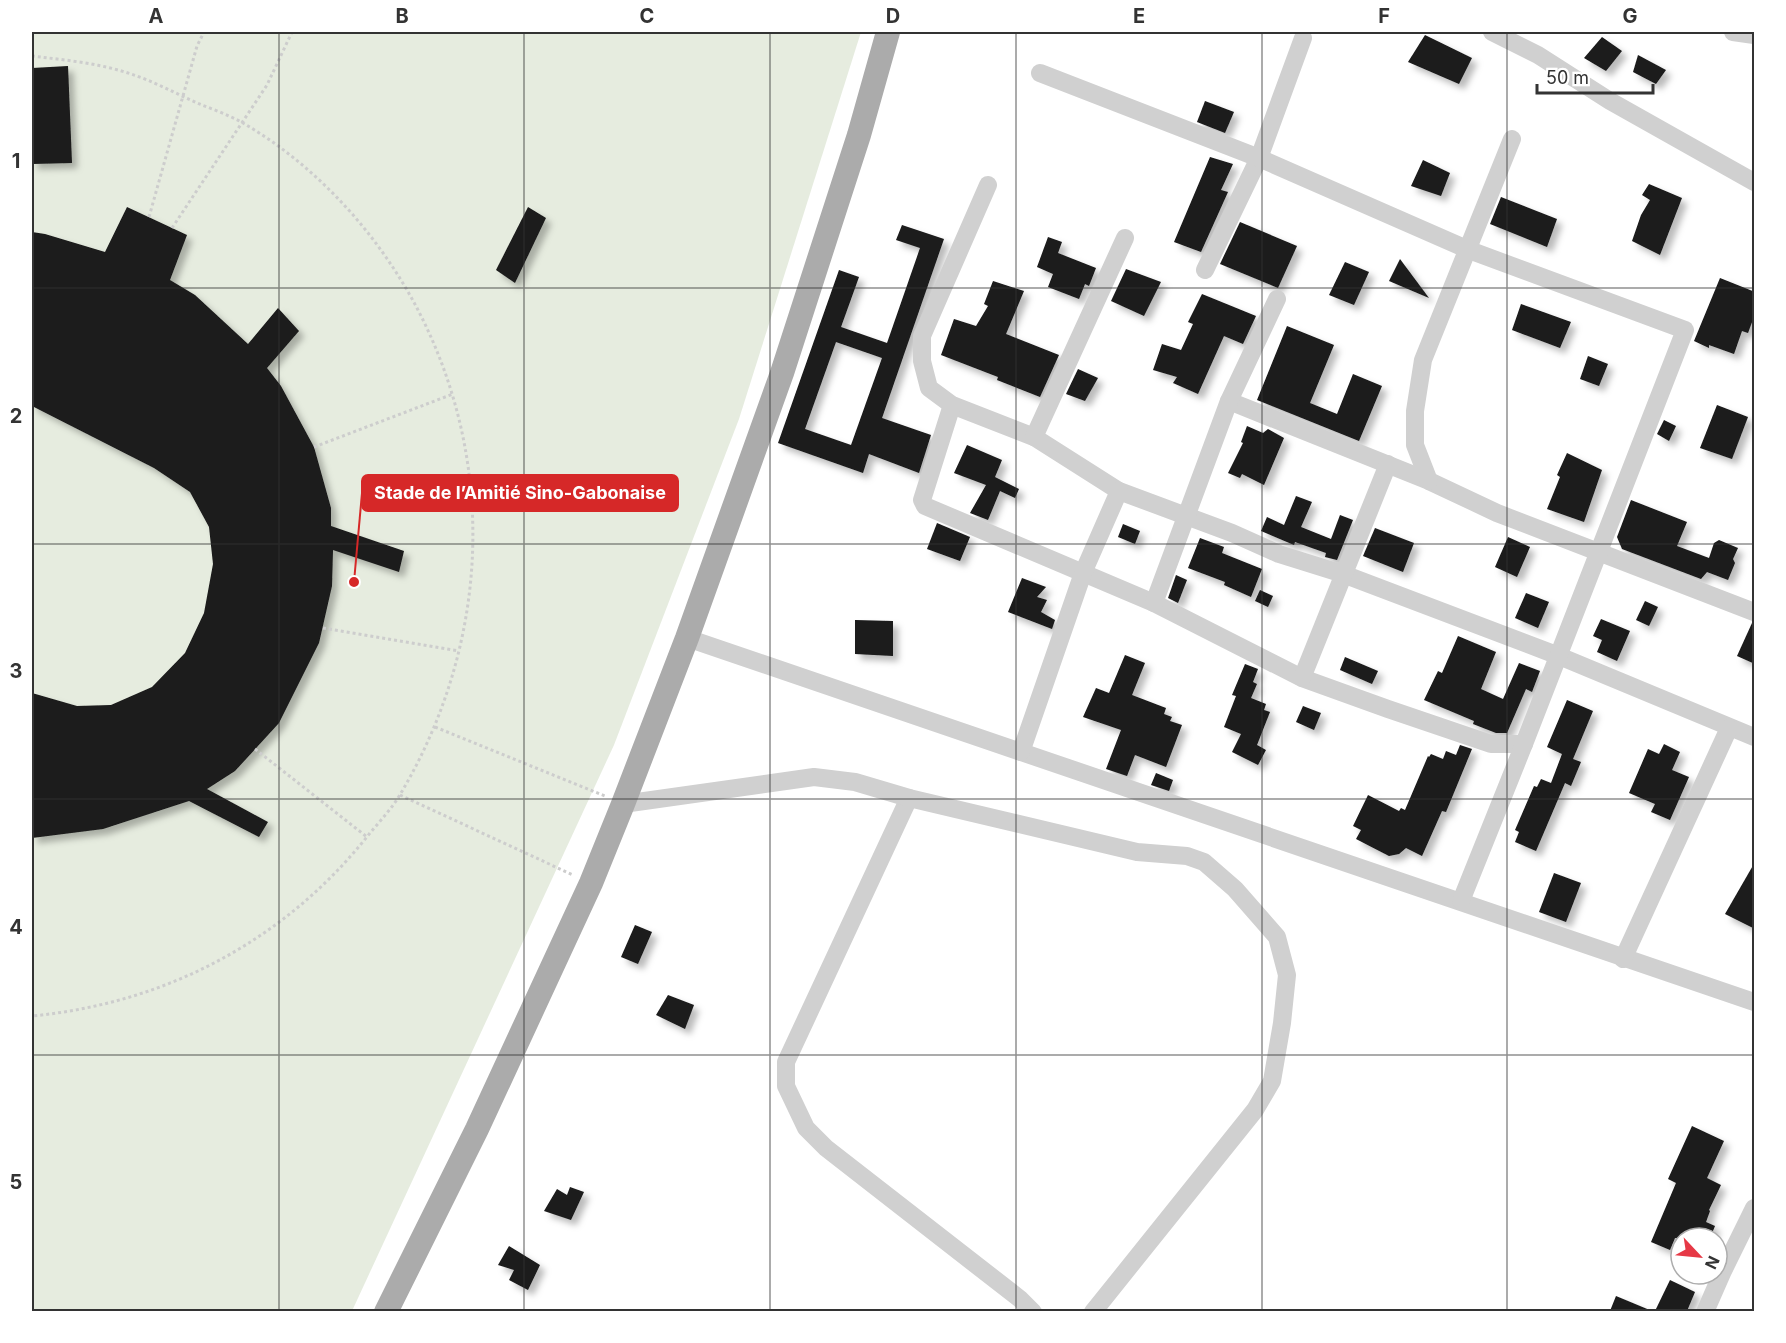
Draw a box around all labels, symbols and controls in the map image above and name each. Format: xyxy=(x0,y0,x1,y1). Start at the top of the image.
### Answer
text: A xyxy=(149,4,164,28)
text: B xyxy=(395,4,409,28)
text: C xyxy=(640,4,654,28)
text: D xyxy=(886,4,900,28)
text: E xyxy=(1133,4,1145,28)
text: F xyxy=(1378,4,1390,28)
text: G xyxy=(1622,4,1638,28)
scale bar xyxy=(1537,57,1652,95)
text: 50 m xyxy=(1546,67,1589,88)
text: 1 xyxy=(12,149,20,173)
text: 2 xyxy=(10,404,22,428)
callout: Stade de l’Amitié Sino-Gabonaise xyxy=(362,475,678,511)
text: Stade de l’Amitié Sino-Gabonaise xyxy=(374,482,666,503)
text: 3 xyxy=(10,659,22,683)
text: 4 xyxy=(9,915,23,939)
text: 5 xyxy=(10,1170,22,1194)
north arrow xyxy=(1669,1226,1729,1286)
text: N xyxy=(1701,1253,1724,1272)

